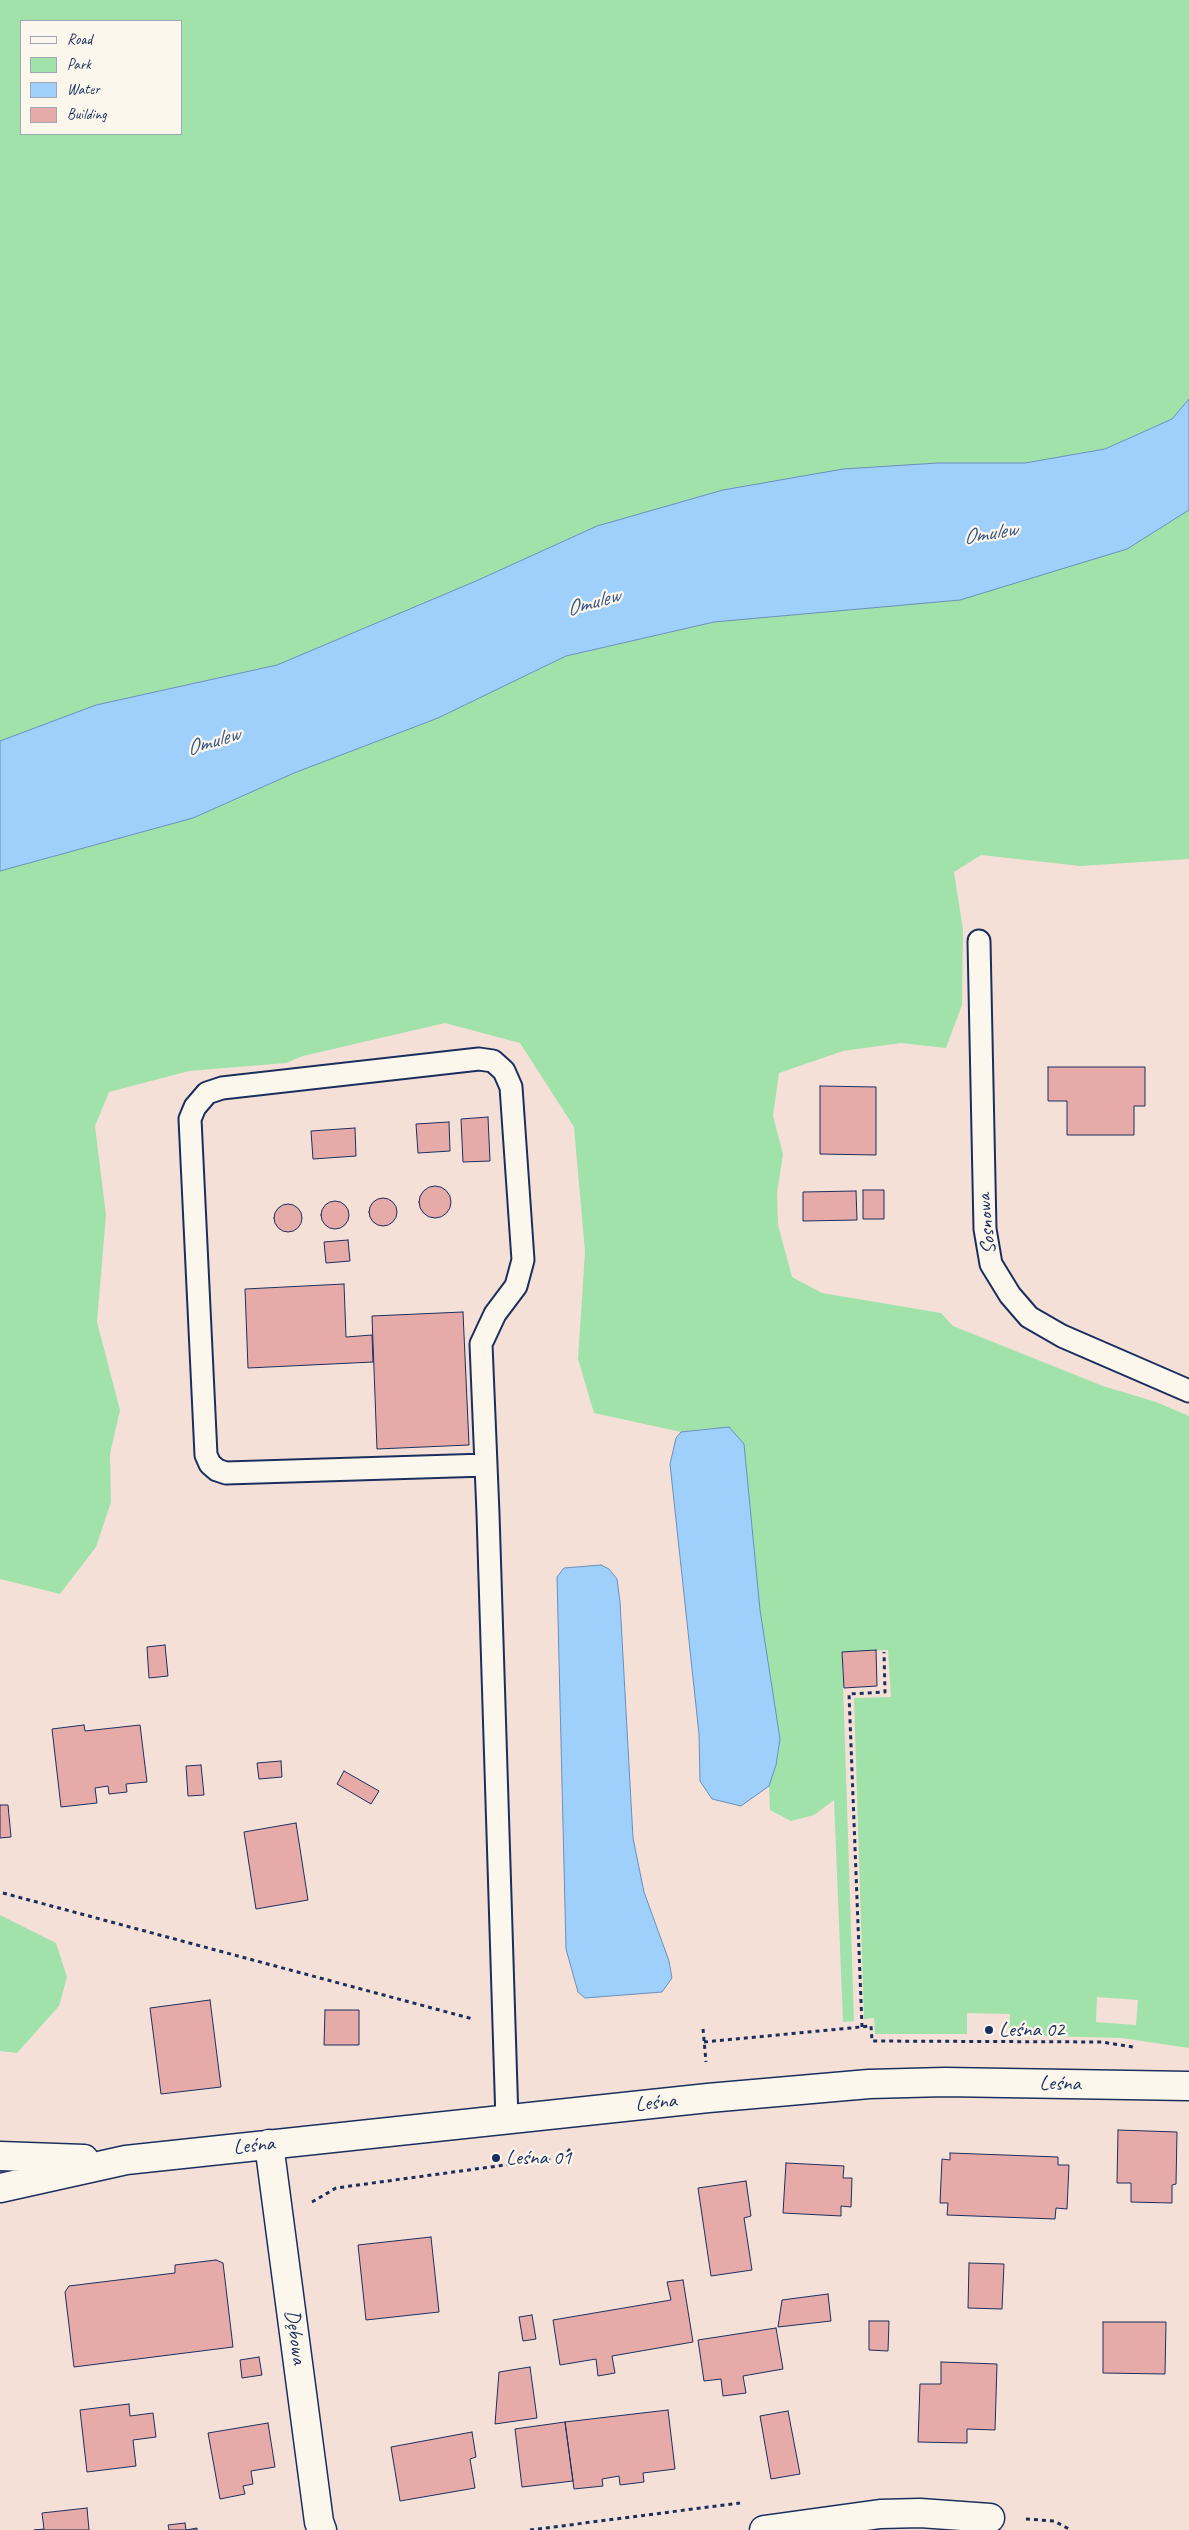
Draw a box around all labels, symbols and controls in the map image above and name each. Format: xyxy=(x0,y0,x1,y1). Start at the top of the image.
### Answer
legend xyxy=(20,20,182,135)
text: Road xyxy=(67,30,92,49)
text: Park xyxy=(67,55,91,74)
text: Water xyxy=(67,80,100,99)
text: Building xyxy=(67,105,106,124)
water label: Omulew xyxy=(961,517,1019,551)
water label: Omulew xyxy=(563,583,623,623)
water label: Omulew xyxy=(183,721,243,763)
street label: Sosnowa xyxy=(972,1193,1002,1255)
place label: Leśna 02 xyxy=(999,2017,1065,2043)
marker: Leśna 02 xyxy=(983,2024,995,2036)
street label: Leśna xyxy=(1039,2071,1081,2097)
street label: Leśna xyxy=(634,2088,678,2118)
street label: Leśna xyxy=(232,2131,276,2161)
place label: Leśna 01 xyxy=(506,2145,572,2171)
marker: Leśna 01 xyxy=(490,2152,502,2164)
street label: Dębowa xyxy=(279,2308,311,2366)

